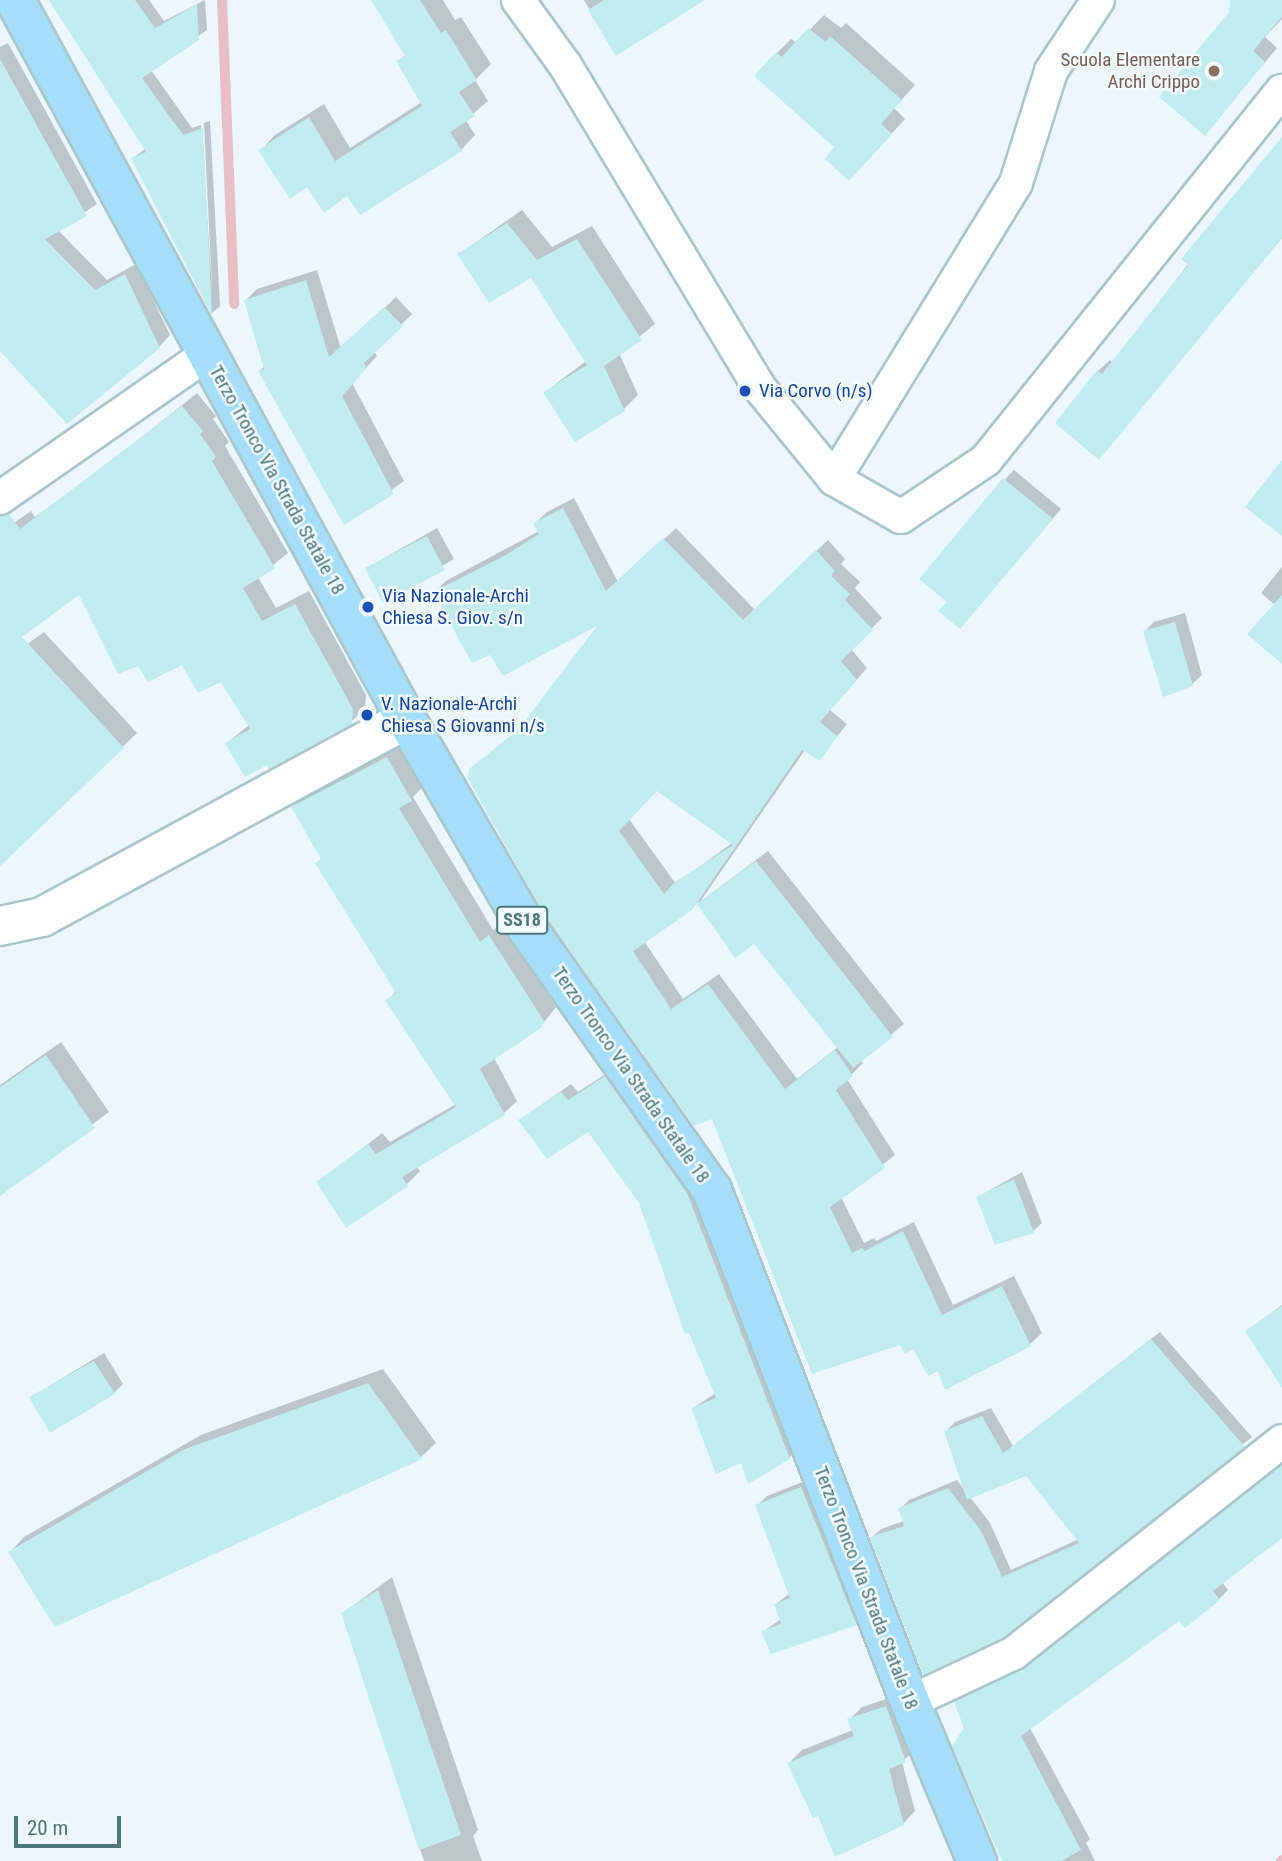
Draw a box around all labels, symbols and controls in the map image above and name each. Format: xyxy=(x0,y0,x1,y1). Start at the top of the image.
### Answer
place label: Scuola Elementare Archi Crippo xyxy=(1060,49,1200,93)
marker: Scuola Elementare Archi Crippo xyxy=(1206,63,1222,79)
street label: Terzo Tronco Via Strada Statale 18 xyxy=(204,361,350,599)
place label: Via Corvo (n/s) xyxy=(759,380,873,402)
marker: Via Corvo (n/s) xyxy=(737,383,753,399)
place label: Via Nazionale-Archi Chiesa S. Giov. s/n xyxy=(382,585,529,629)
marker: Via Nazionale-Archi Chiesa S. Giov. s/n xyxy=(360,599,376,615)
place label: V. Nazionale-Archi Chiesa S Giovanni n/s xyxy=(381,693,545,737)
marker: V. Nazionale-Archi Chiesa S Giovanni n/s xyxy=(359,707,375,723)
road number: SS18 xyxy=(496,905,548,934)
street label: Terzo Tronco Via Strada Statale 18 xyxy=(547,962,715,1188)
street label: Terzo Tronco Via Strada Statale 18 xyxy=(809,1463,923,1713)
scale bar xyxy=(18,1801,124,1845)
text: 20 m xyxy=(27,1816,68,1840)

